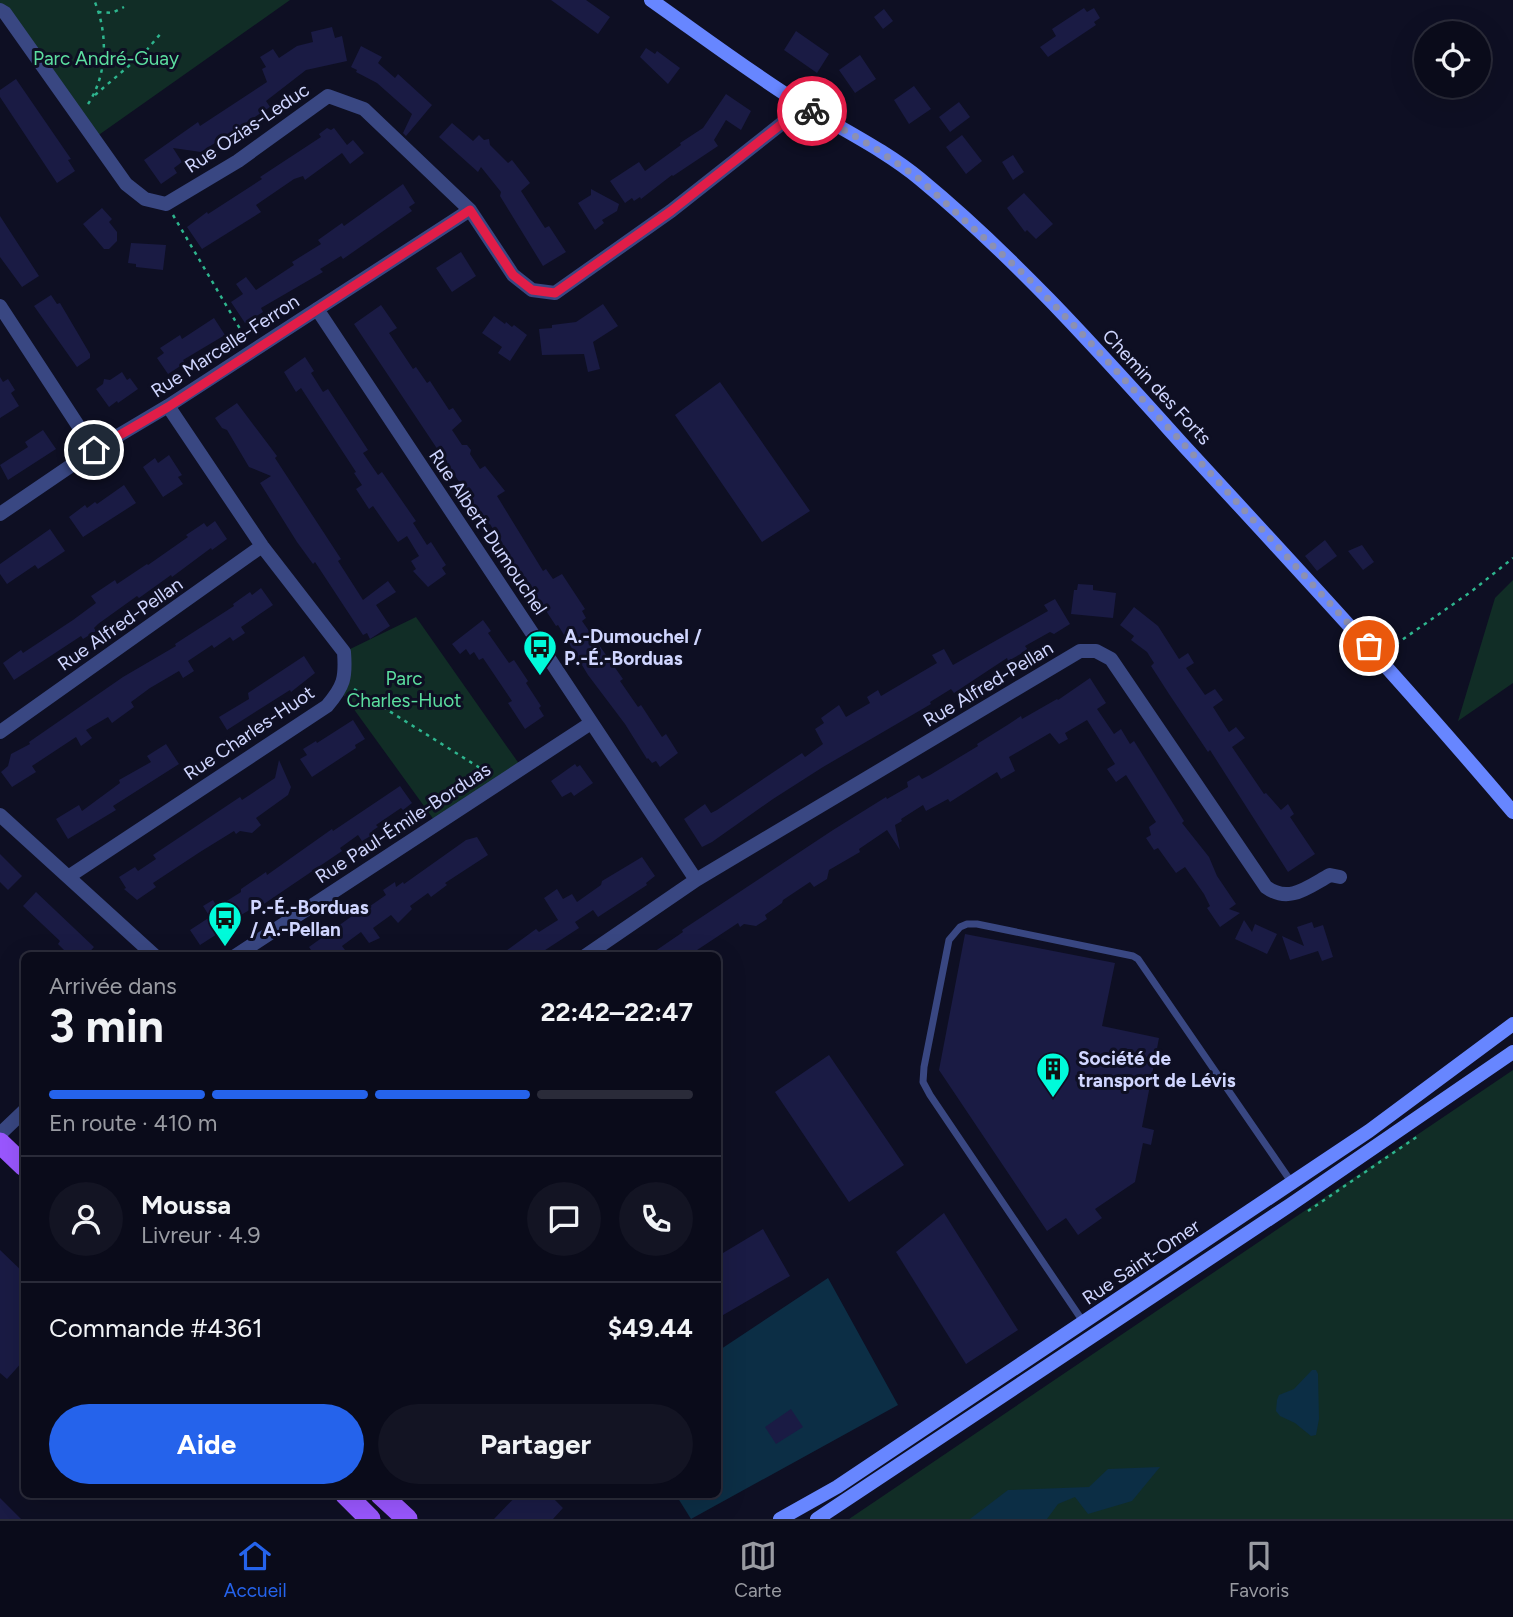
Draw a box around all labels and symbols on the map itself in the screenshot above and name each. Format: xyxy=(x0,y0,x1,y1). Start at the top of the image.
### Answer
park label: Parc André-Guay xyxy=(33,47,179,70)
courier xyxy=(777,76,847,146)
street label: Rue Ozias-Leduc xyxy=(181,78,313,178)
street label: Rue Marcelle-Ferron xyxy=(147,289,303,403)
street label: Chemin des Forts xyxy=(1098,325,1216,450)
pin xyxy=(64,420,124,480)
street label: Rue Albert-Dumouchel xyxy=(424,445,552,619)
street label: Rue Alfred-Pellan xyxy=(53,572,187,676)
pin xyxy=(1339,616,1399,676)
place label: A.-Dumouchel / P.-É.-Borduas xyxy=(564,625,702,670)
bus stop icon: A.-Dumouchel / P.-É.-Borduas xyxy=(521,628,559,677)
street label: Rue Alfred-Pellan xyxy=(919,636,1057,732)
park label: Parc Charles-Huot xyxy=(347,667,461,712)
street label: Rue Charles-Huot xyxy=(179,681,319,785)
street label: Rue Paul-Émile-Borduas xyxy=(311,758,495,888)
place label: P.-É.-Borduas / A.-Pellan xyxy=(250,896,369,941)
bus stop icon: P.-É.-Borduas / A.-Pellan xyxy=(206,899,244,948)
place label: Société de transport de Lévis xyxy=(1078,1047,1236,1092)
building icon: Société de transport de Lévis xyxy=(1034,1050,1072,1099)
street label: Rue Saint-Omer xyxy=(1078,1214,1205,1310)

